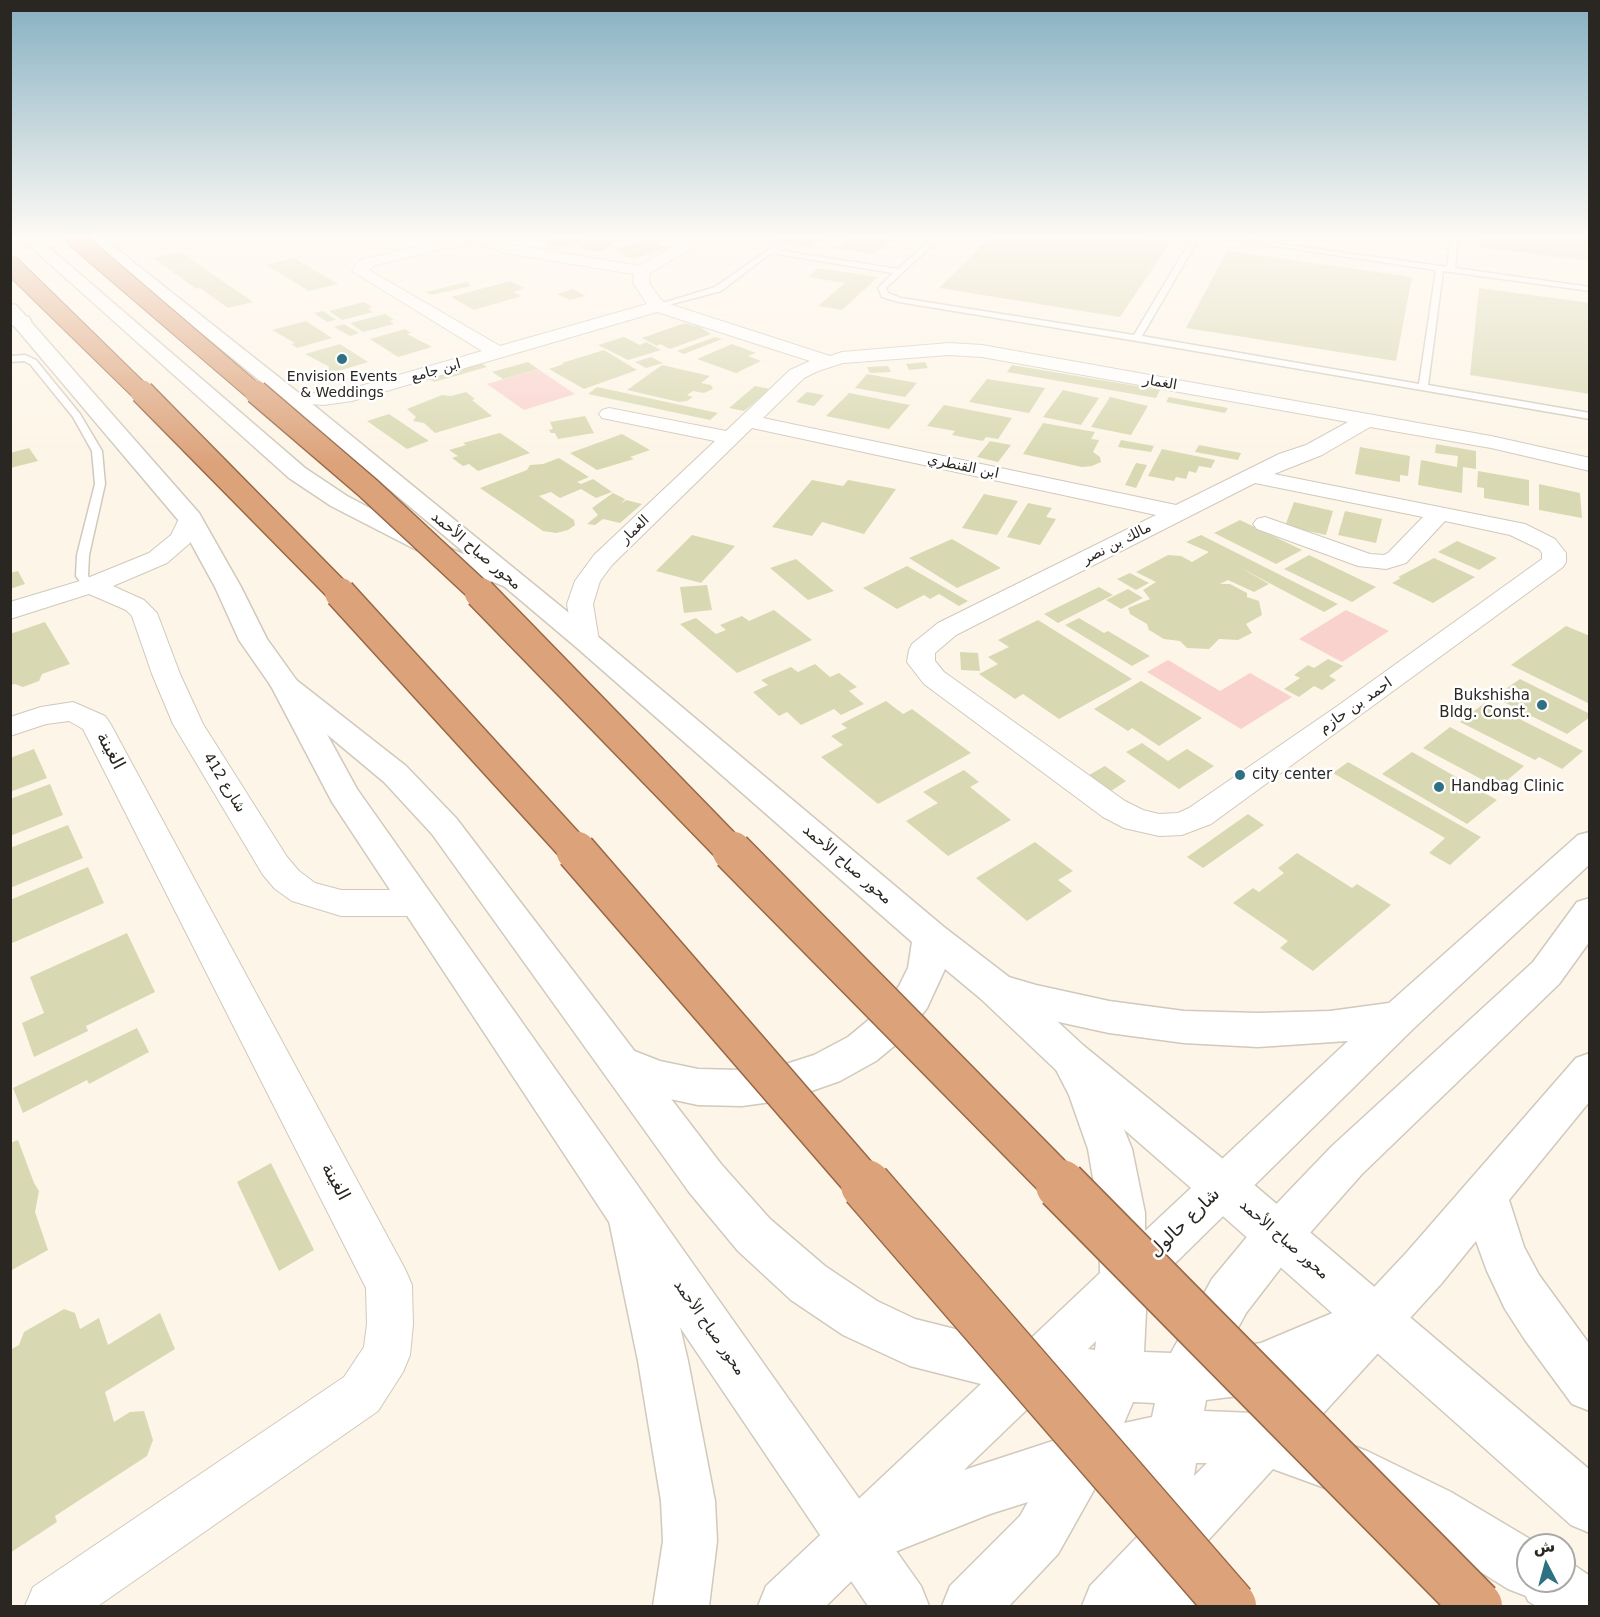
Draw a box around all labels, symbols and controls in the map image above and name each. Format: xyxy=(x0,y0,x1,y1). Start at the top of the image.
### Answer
marker: Envision Events & Weddings xyxy=(335,352,349,366)
street label: ابن جامع xyxy=(409,356,463,386)
place label: Envision Events & Weddings xyxy=(287,369,397,402)
street label: الغمار xyxy=(1142,372,1178,394)
street label: ابن القنطري xyxy=(926,451,1000,483)
street label: محور صباح الأحمد xyxy=(427,508,525,594)
street label: الغمار xyxy=(617,512,653,548)
street label: مالك بن نصر xyxy=(1080,519,1154,569)
street label: احمد بن حازم xyxy=(1316,674,1396,738)
place label: Bukshisha Bldg. Const. xyxy=(1439,687,1530,722)
marker: Bukshisha Bldg. Const. xyxy=(1535,698,1549,712)
street label: الغينة xyxy=(91,728,129,774)
street label: شارع 412 xyxy=(199,750,249,816)
place label: city center xyxy=(1252,766,1332,784)
marker: city center xyxy=(1233,768,1247,782)
place label: Handbag Clinic xyxy=(1451,778,1564,796)
marker: Handbag Clinic xyxy=(1432,780,1446,794)
street label: محور صباح الأحمد xyxy=(799,821,895,909)
street label: الغينة xyxy=(316,1159,354,1205)
street label: شارع حالول xyxy=(1145,1184,1225,1262)
street label: محور صباح الأحمد xyxy=(1236,1196,1332,1284)
street label: محور صباح الأحمد xyxy=(669,1277,749,1379)
north arrow xyxy=(1516,1533,1576,1593)
text: ش xyxy=(1532,1536,1556,1557)

